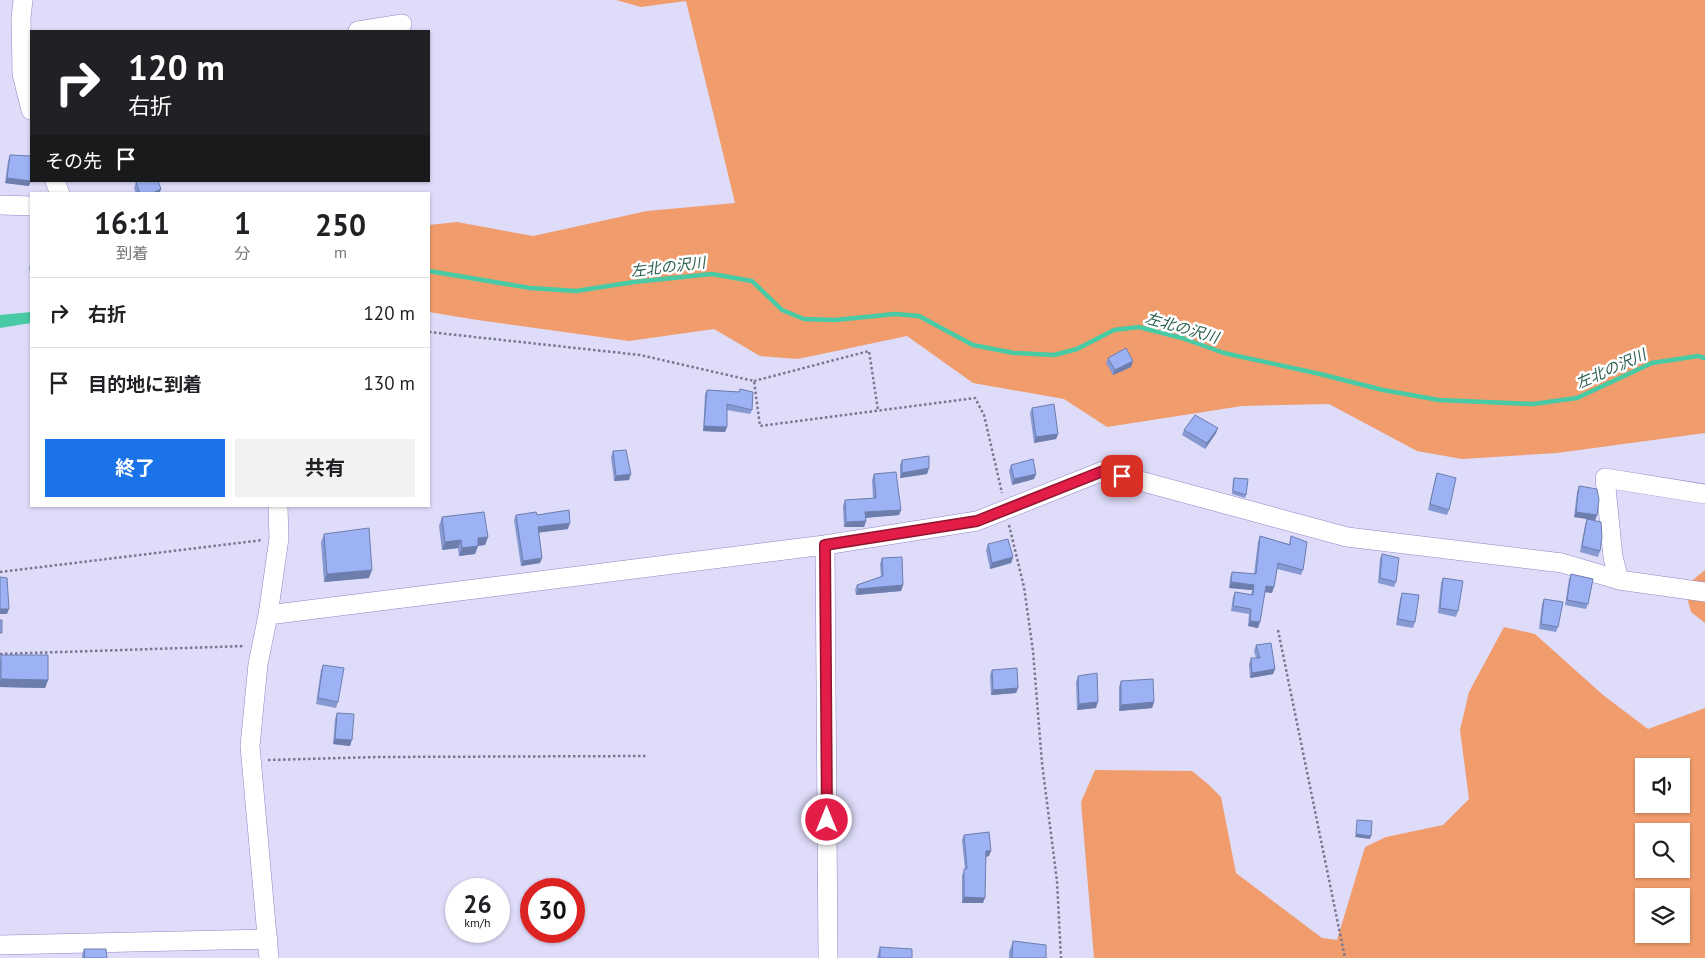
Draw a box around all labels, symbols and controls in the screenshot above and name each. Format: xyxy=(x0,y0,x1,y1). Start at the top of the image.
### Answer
text: 120 m xyxy=(128,44,225,90)
icon: right xyxy=(45,50,110,115)
text: 右折 xyxy=(128,92,172,120)
icon: arrive xyxy=(112,145,140,173)
text: その先 xyxy=(45,149,102,173)
text: 16:11 xyxy=(94,203,170,242)
text: 1 xyxy=(234,203,251,242)
text: 250 xyxy=(315,205,366,244)
text: m xyxy=(334,242,347,262)
text: 到着 xyxy=(116,243,148,263)
text: 分 xyxy=(235,243,251,263)
water label: 左北の沢川 xyxy=(630,252,708,281)
icon: right xyxy=(45,299,73,327)
text: 120 m xyxy=(363,301,415,325)
text: 右折 xyxy=(88,302,126,326)
water label: 左北の沢川 xyxy=(1143,308,1223,348)
water label: 左北の沢川 xyxy=(1573,344,1651,392)
icon: arrive xyxy=(45,369,73,397)
text: 130 m xyxy=(363,371,415,395)
text: 目的地に到着 xyxy=(88,372,202,396)
button: 終了 xyxy=(45,439,225,497)
button: 共有 xyxy=(235,439,415,497)
pin xyxy=(1101,455,1143,497)
icon: arrive xyxy=(1108,462,1136,490)
map controls xyxy=(1635,758,1690,943)
button: sound xyxy=(1635,758,1690,813)
position arrow xyxy=(800,793,852,845)
button: search xyxy=(1635,823,1690,878)
speed limit sign: 30 xyxy=(520,878,585,943)
text: 26 xyxy=(463,888,492,920)
button: layers xyxy=(1635,888,1690,943)
text: km/h xyxy=(464,915,491,930)

